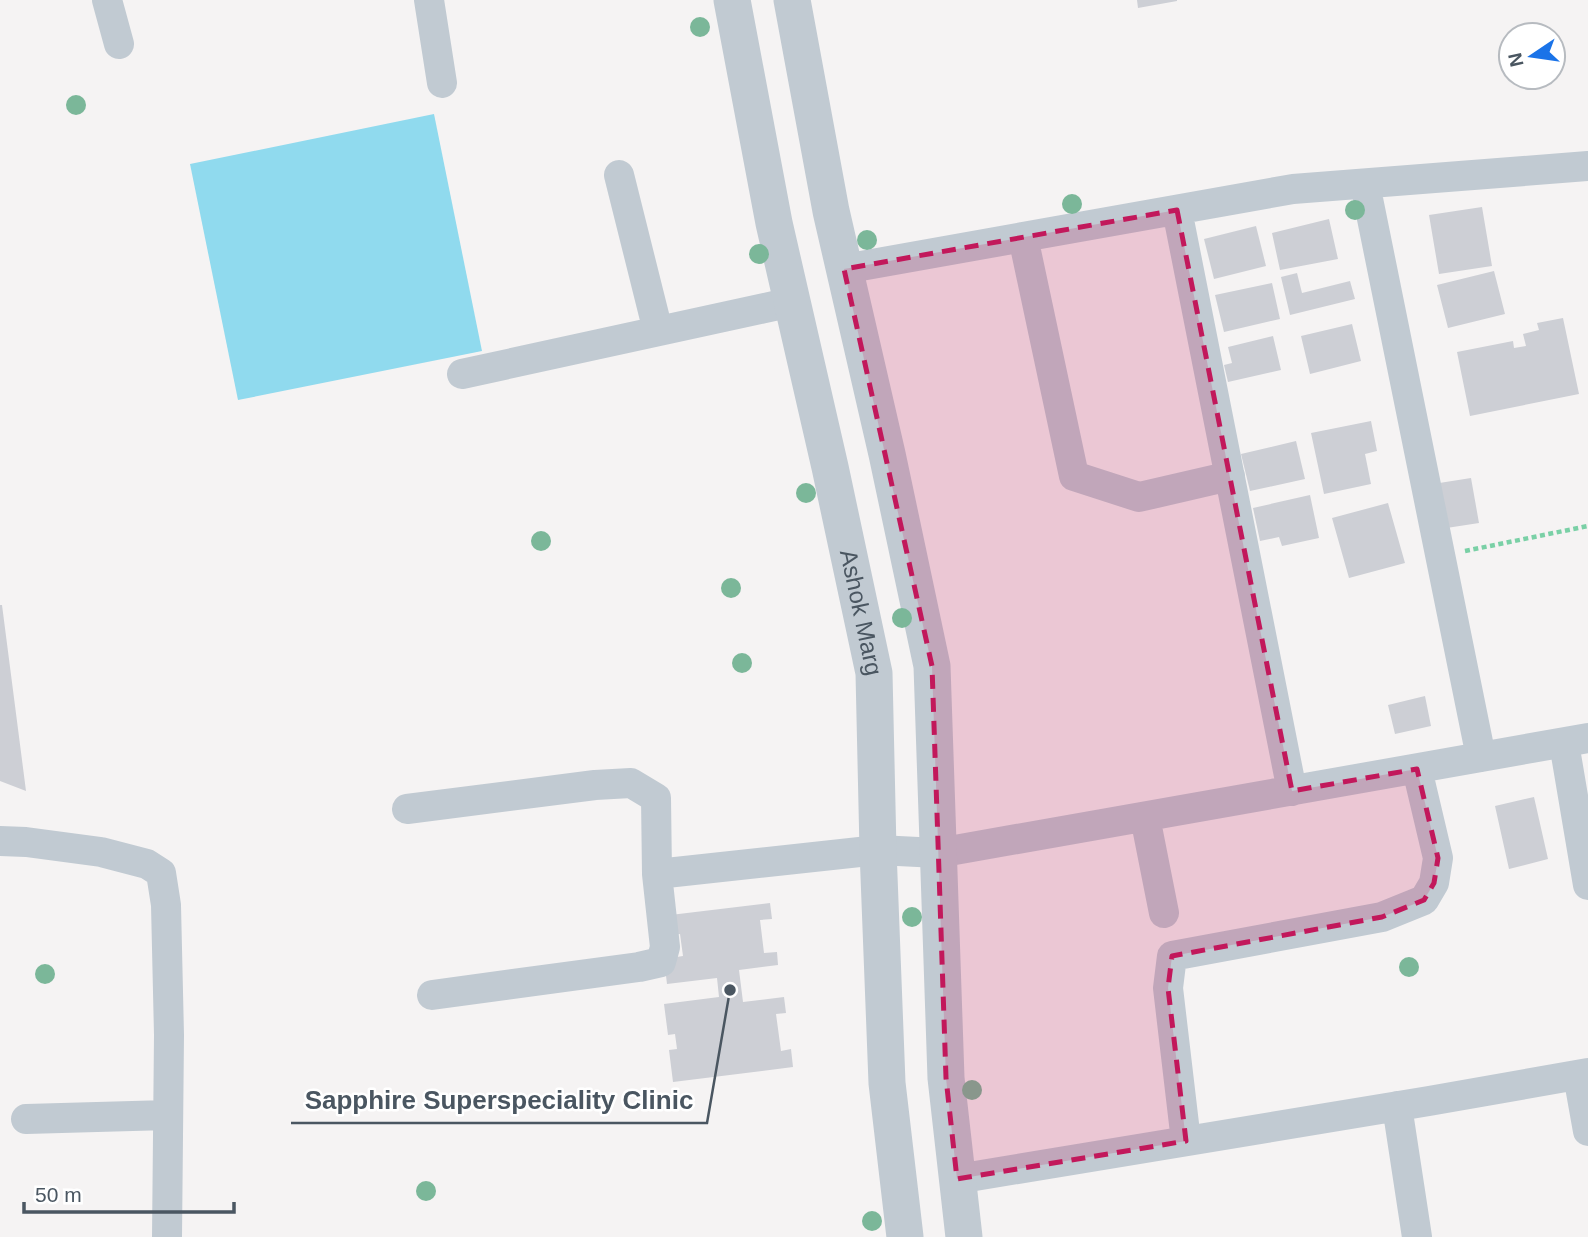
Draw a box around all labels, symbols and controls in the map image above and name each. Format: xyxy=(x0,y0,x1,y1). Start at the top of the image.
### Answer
north arrow xyxy=(1497,21,1567,91)
text: N xyxy=(1504,51,1528,69)
street label: Ashok Marg xyxy=(835,547,888,678)
callout: Sapphire Superspeciality Clinic xyxy=(291,1076,707,1123)
text: Sapphire Superspeciality Clinic xyxy=(305,1085,693,1115)
scale bar xyxy=(24,1170,234,1214)
text: 50 m xyxy=(35,1183,82,1206)

